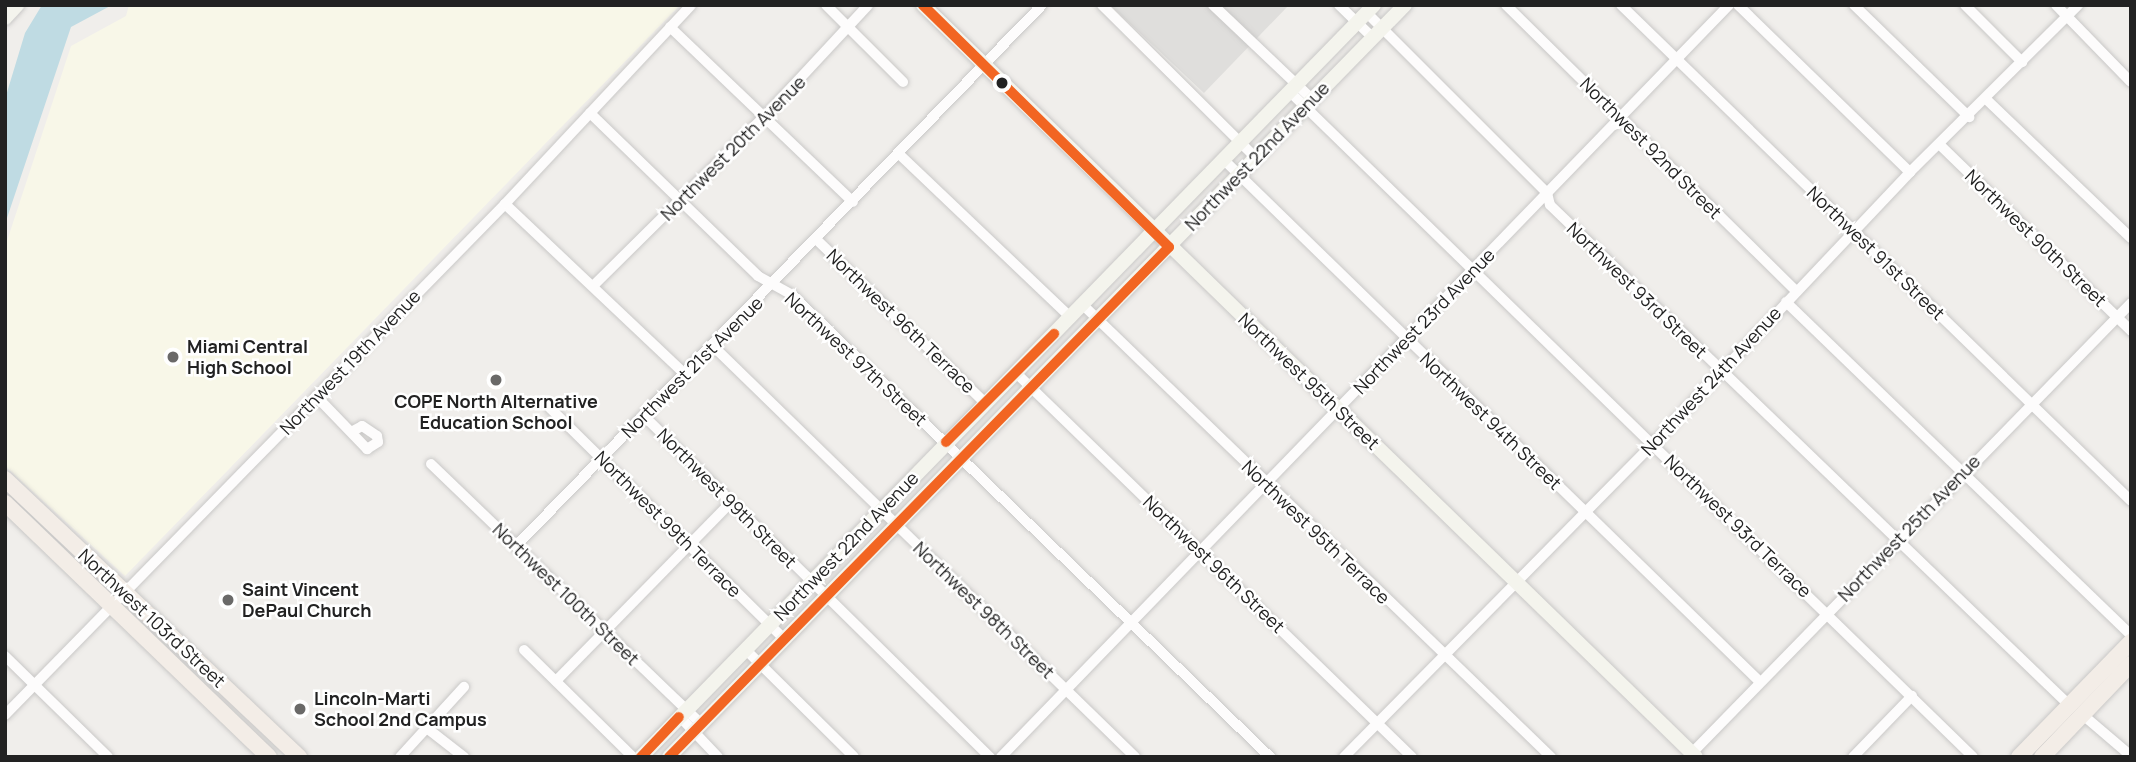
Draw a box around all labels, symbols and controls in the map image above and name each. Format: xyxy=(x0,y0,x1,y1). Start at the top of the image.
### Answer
street label: Northwest 20th Avenue xyxy=(656,71,810,225)
street label: Northwest 92nd Street xyxy=(1576,73,1726,223)
unlabelled marker xyxy=(995,76,1009,90)
street label: Northwest 22nd Avenue xyxy=(1180,77,1334,235)
street label: Northwest 90th Street xyxy=(1961,165,2111,311)
street label: Northwest 91st Street xyxy=(1803,182,1949,324)
street label: Northwest 93rd Street xyxy=(1563,218,1711,362)
street label: Northwest 96th Terrace xyxy=(822,244,980,398)
street label: Northwest 23rd Avenue xyxy=(1349,244,1499,398)
street label: Northwest 19th Avenue xyxy=(275,285,425,439)
street label: Northwest 97th Street xyxy=(781,288,931,430)
street label: Northwest 21st Avenue xyxy=(617,292,767,442)
street label: Northwest 24th Avenue xyxy=(1637,302,1785,460)
street label: Northwest 95th Street xyxy=(1234,308,1384,454)
place label: Miami Central High School xyxy=(187,336,308,378)
street label: Northwest 94th Street xyxy=(1416,348,1566,494)
marker: Miami Central High School xyxy=(165,349,181,365)
marker: COPE North Alternative Education School xyxy=(488,372,504,388)
place label: COPE North Alternative Education School xyxy=(394,391,598,434)
street label: Northwest 99th Street xyxy=(653,424,801,572)
street label: Northwest 99th Terrace xyxy=(590,446,746,602)
street label: Northwest 93rd Terrace xyxy=(1660,450,1816,602)
street label: Northwest 25th Avenue xyxy=(1833,450,1985,606)
street label: Northwest 95th Terrace xyxy=(1238,456,1394,608)
street label: Northwest 22nd Avenue xyxy=(769,467,923,625)
street label: Northwest 96th Street xyxy=(1139,491,1289,637)
street label: Northwest 100th Street xyxy=(488,519,644,669)
street label: Northwest 98th Street xyxy=(909,537,1059,683)
street label: Northwest 103rd Street xyxy=(74,544,230,692)
place label: Saint Vincent DePaul Church xyxy=(242,579,371,622)
marker: Saint Vincent DePaul Church xyxy=(220,592,236,608)
place label: Lincoln-Marti School 2nd Campus xyxy=(314,688,487,730)
marker: Lincoln-Marti School 2nd Campus xyxy=(292,701,308,717)

